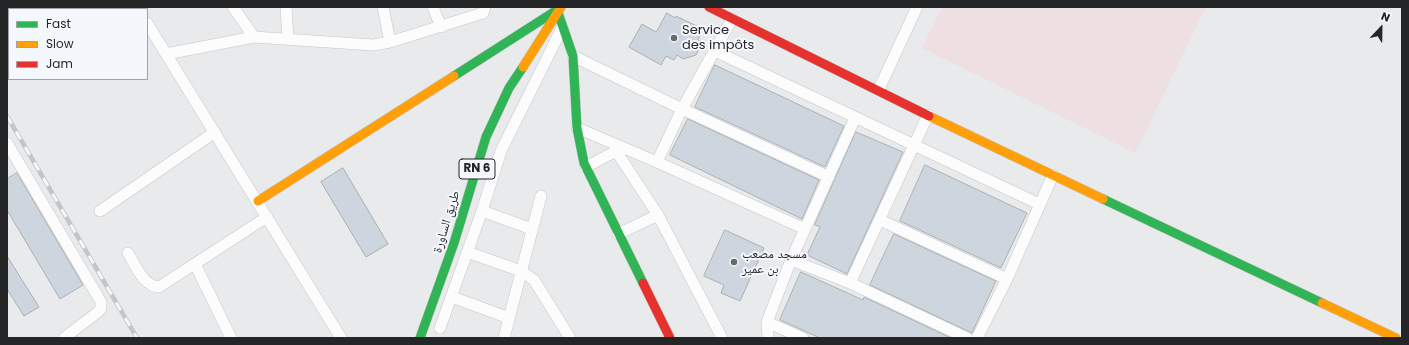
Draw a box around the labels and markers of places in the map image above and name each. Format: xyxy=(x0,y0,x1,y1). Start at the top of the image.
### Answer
place label: Service des impôts xyxy=(682,23,754,54)
marker: Service des impôts xyxy=(669,33,679,43)
place label: مسجد مصعب بن عمير xyxy=(742,247,807,278)
marker: مسجد مصعب بن عمير xyxy=(729,257,739,267)

